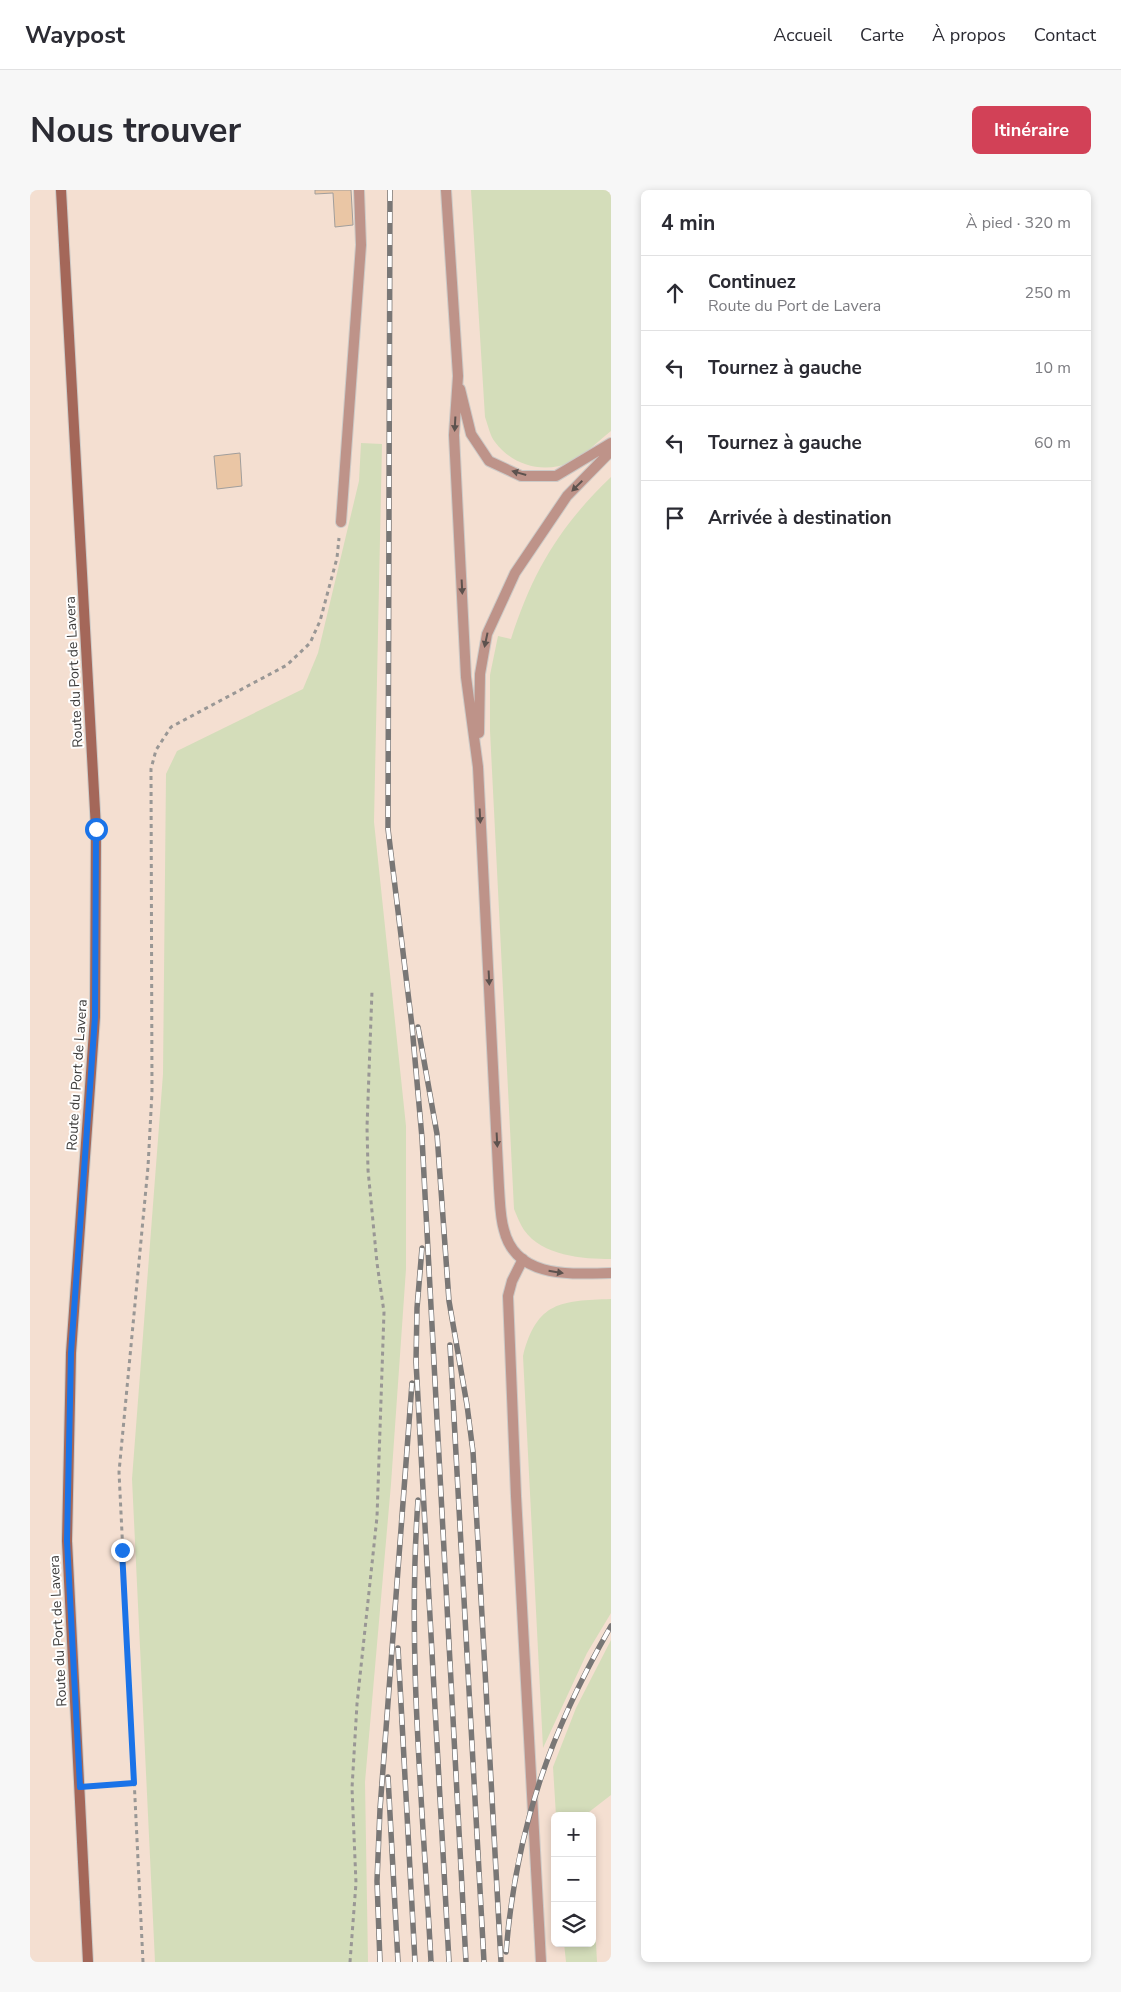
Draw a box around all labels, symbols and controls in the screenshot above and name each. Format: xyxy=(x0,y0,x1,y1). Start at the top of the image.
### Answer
text: Waypost xyxy=(25,19,125,51)
text: Accueil xyxy=(773,23,832,47)
text: Carte xyxy=(860,23,904,47)
text: À propos xyxy=(932,23,1006,47)
text: Contact xyxy=(1034,23,1096,47)
button: Itinéraire xyxy=(972,106,1091,154)
text: Nous trouver xyxy=(30,107,241,154)
text: 4 min xyxy=(661,209,715,237)
text: À pied · 320 m xyxy=(966,212,1071,234)
text: Continuez xyxy=(708,269,796,295)
icon: ahead xyxy=(661,279,689,307)
text: 250 m xyxy=(1024,282,1071,304)
text: Route du Port de Lavera xyxy=(708,295,881,317)
icon: left xyxy=(661,354,689,382)
text: Tournez à gauche xyxy=(708,355,862,381)
text: 10 m xyxy=(1034,357,1071,379)
one-way arrow xyxy=(451,417,459,433)
icon: left xyxy=(661,429,689,457)
text: Tournez à gauche xyxy=(708,430,862,456)
text: 60 m xyxy=(1034,432,1071,454)
one-way arrow xyxy=(512,469,527,477)
one-way arrow xyxy=(571,480,583,492)
icon: arrive xyxy=(661,504,689,532)
text: Arrivée à destination xyxy=(708,505,892,531)
one-way arrow xyxy=(458,579,466,595)
street label: Route du Port de Lavera xyxy=(61,596,87,748)
one-way arrow xyxy=(482,632,490,647)
one-way arrow xyxy=(477,808,485,824)
route start xyxy=(85,818,108,841)
one-way arrow xyxy=(485,970,493,986)
street label: Route du Port de Lavera xyxy=(62,999,92,1151)
one-way arrow xyxy=(493,1132,501,1148)
one-way arrow xyxy=(549,1269,565,1277)
route end xyxy=(111,1539,134,1562)
street label: Route du Port de Lavera xyxy=(45,1555,71,1707)
map controls xyxy=(551,1812,596,1947)
button: + xyxy=(551,1812,596,1857)
button: − xyxy=(551,1857,596,1902)
button: layers xyxy=(551,1902,596,1947)

